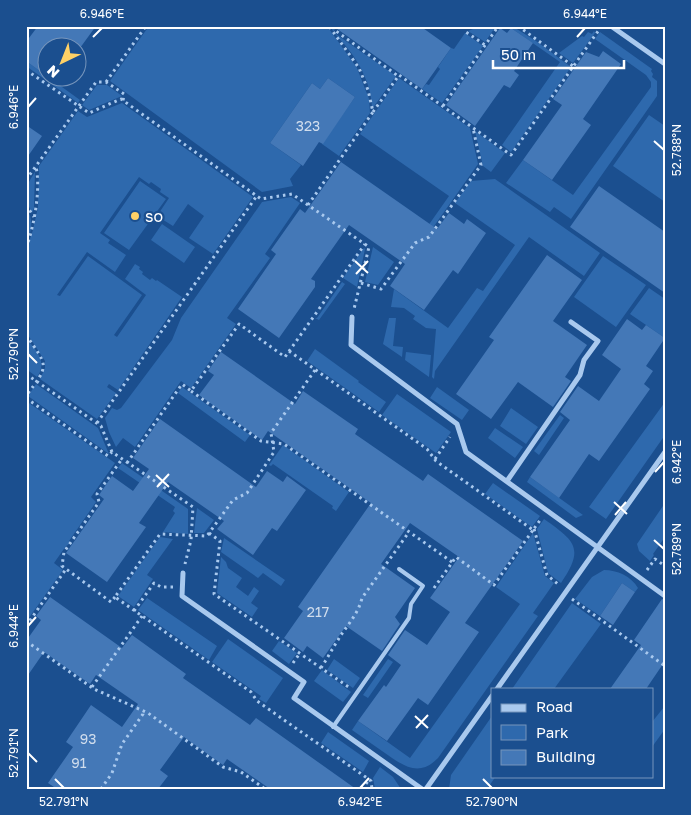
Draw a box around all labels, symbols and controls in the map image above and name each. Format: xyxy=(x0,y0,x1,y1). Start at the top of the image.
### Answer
text: 6.946°E xyxy=(80,6,124,21)
text: 6.944°E xyxy=(563,6,607,21)
north arrow xyxy=(38,38,88,88)
scale bar xyxy=(493,38,625,70)
text: 50 m xyxy=(501,45,536,63)
text: N xyxy=(43,62,62,82)
text: 6.946°E xyxy=(6,85,21,129)
house number: 323 xyxy=(296,117,320,134)
text: 52.788°N xyxy=(669,124,684,176)
place label: so xyxy=(145,206,163,226)
marker: so xyxy=(129,210,141,222)
text: 52.790°N xyxy=(6,328,21,380)
text: 6.942°E xyxy=(669,440,684,484)
text: 52.789°N xyxy=(669,523,684,575)
house number: 217 xyxy=(307,603,329,620)
text: 6.944°E xyxy=(6,604,21,648)
legend xyxy=(491,688,654,778)
text: Road xyxy=(536,697,573,715)
text: Park xyxy=(536,723,569,741)
text: 52.791°N xyxy=(6,728,21,778)
house number: 93 xyxy=(80,730,96,747)
text: Building xyxy=(536,747,596,765)
house number: 91 xyxy=(71,754,87,771)
text: 52.791°N xyxy=(39,794,89,809)
text: 6.942°E xyxy=(338,794,382,809)
text: 52.790°N xyxy=(466,794,518,809)

